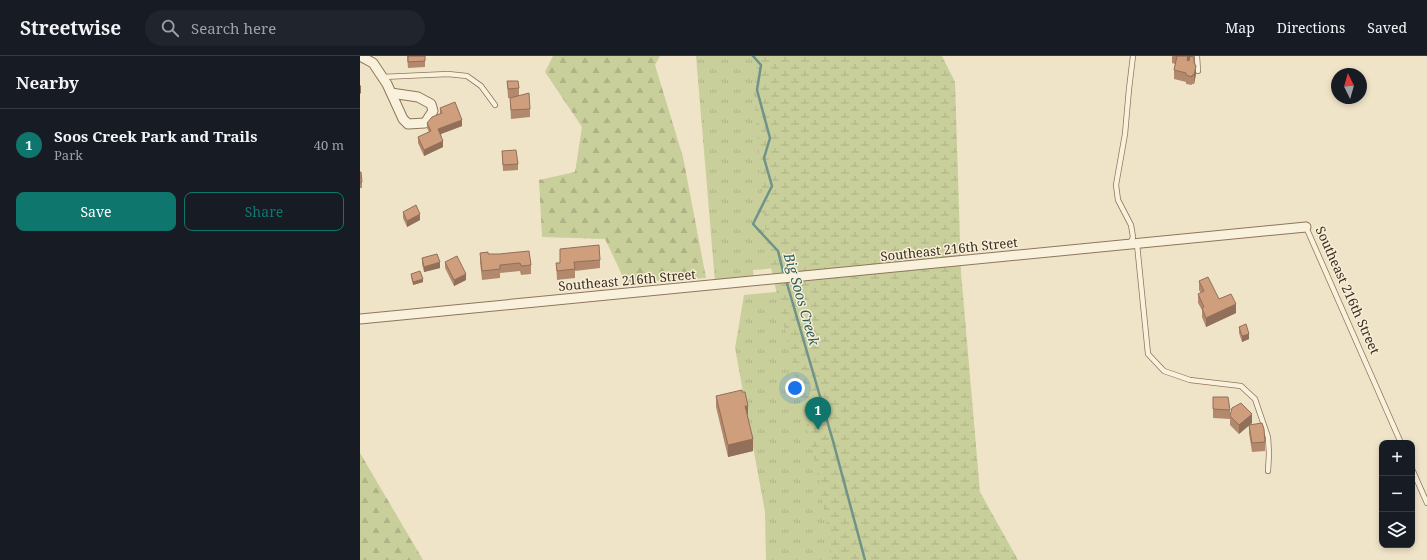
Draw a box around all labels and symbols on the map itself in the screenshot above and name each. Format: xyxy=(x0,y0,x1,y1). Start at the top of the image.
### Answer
north arrow xyxy=(1331,68,1367,104)
street label: Southeast 216th Street xyxy=(1312,223,1384,357)
street label: Southeast 216th Street xyxy=(879,233,1019,265)
water label: Big Soos Creek xyxy=(779,250,825,349)
street label: Southeast 216th Street xyxy=(557,265,697,295)
your location xyxy=(785,378,805,398)
pin: 1 xyxy=(805,397,831,430)

